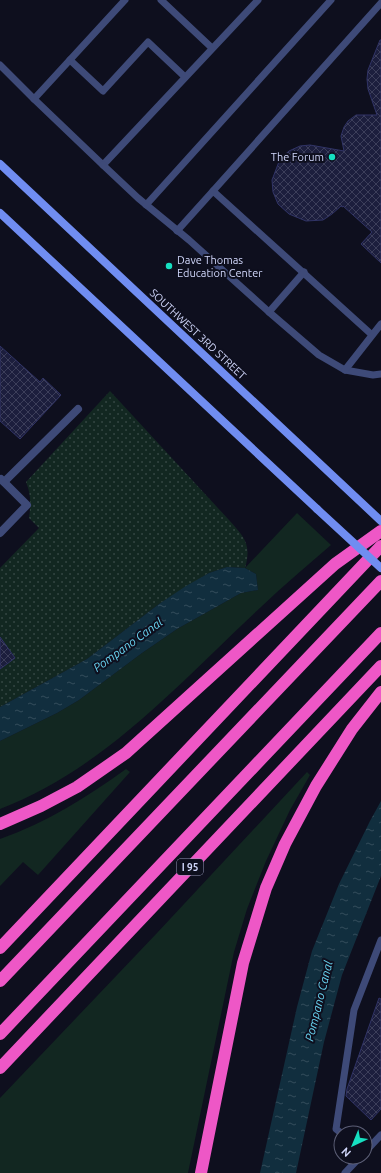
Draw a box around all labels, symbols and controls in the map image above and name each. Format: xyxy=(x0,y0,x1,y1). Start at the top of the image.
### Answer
place label: The Forum xyxy=(271,151,324,163)
marker: The Forum xyxy=(327,152,337,162)
place label: Dave Thomas Education Center xyxy=(177,254,263,279)
marker: Dave Thomas Education Center xyxy=(164,261,174,271)
street label: SOUTHWEST 3RD STREET xyxy=(148,286,248,382)
water label: Pompano Canal xyxy=(90,615,165,674)
road number: I 95 xyxy=(177,859,203,875)
water label: Pompano Canal xyxy=(302,959,335,1043)
north arrow xyxy=(333,1125,373,1165)
text: N xyxy=(339,1145,353,1159)

